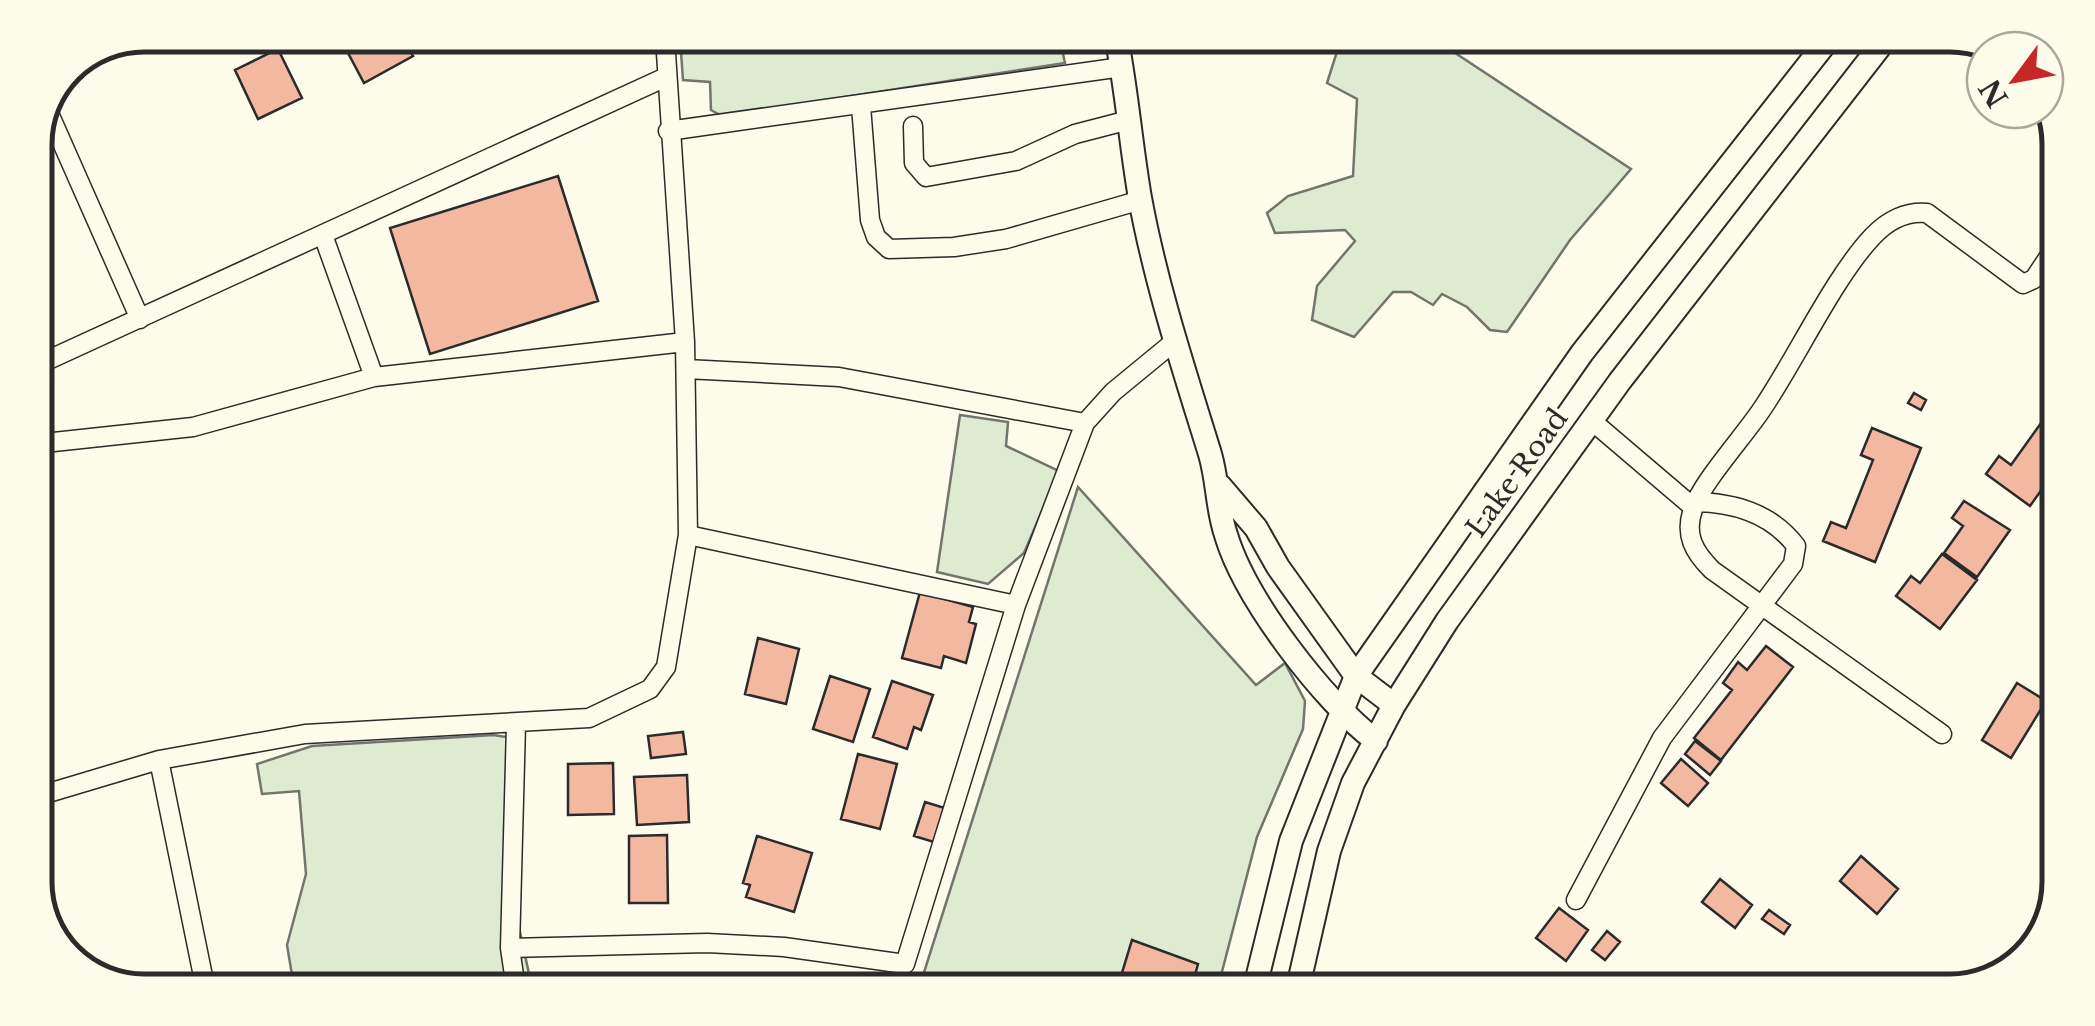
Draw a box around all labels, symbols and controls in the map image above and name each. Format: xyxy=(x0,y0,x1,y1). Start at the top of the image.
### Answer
north arrow xyxy=(1965,30,2065,130)
text: N xyxy=(1972,73,2016,113)
street label: Lake Road xyxy=(1459,402,1575,544)

